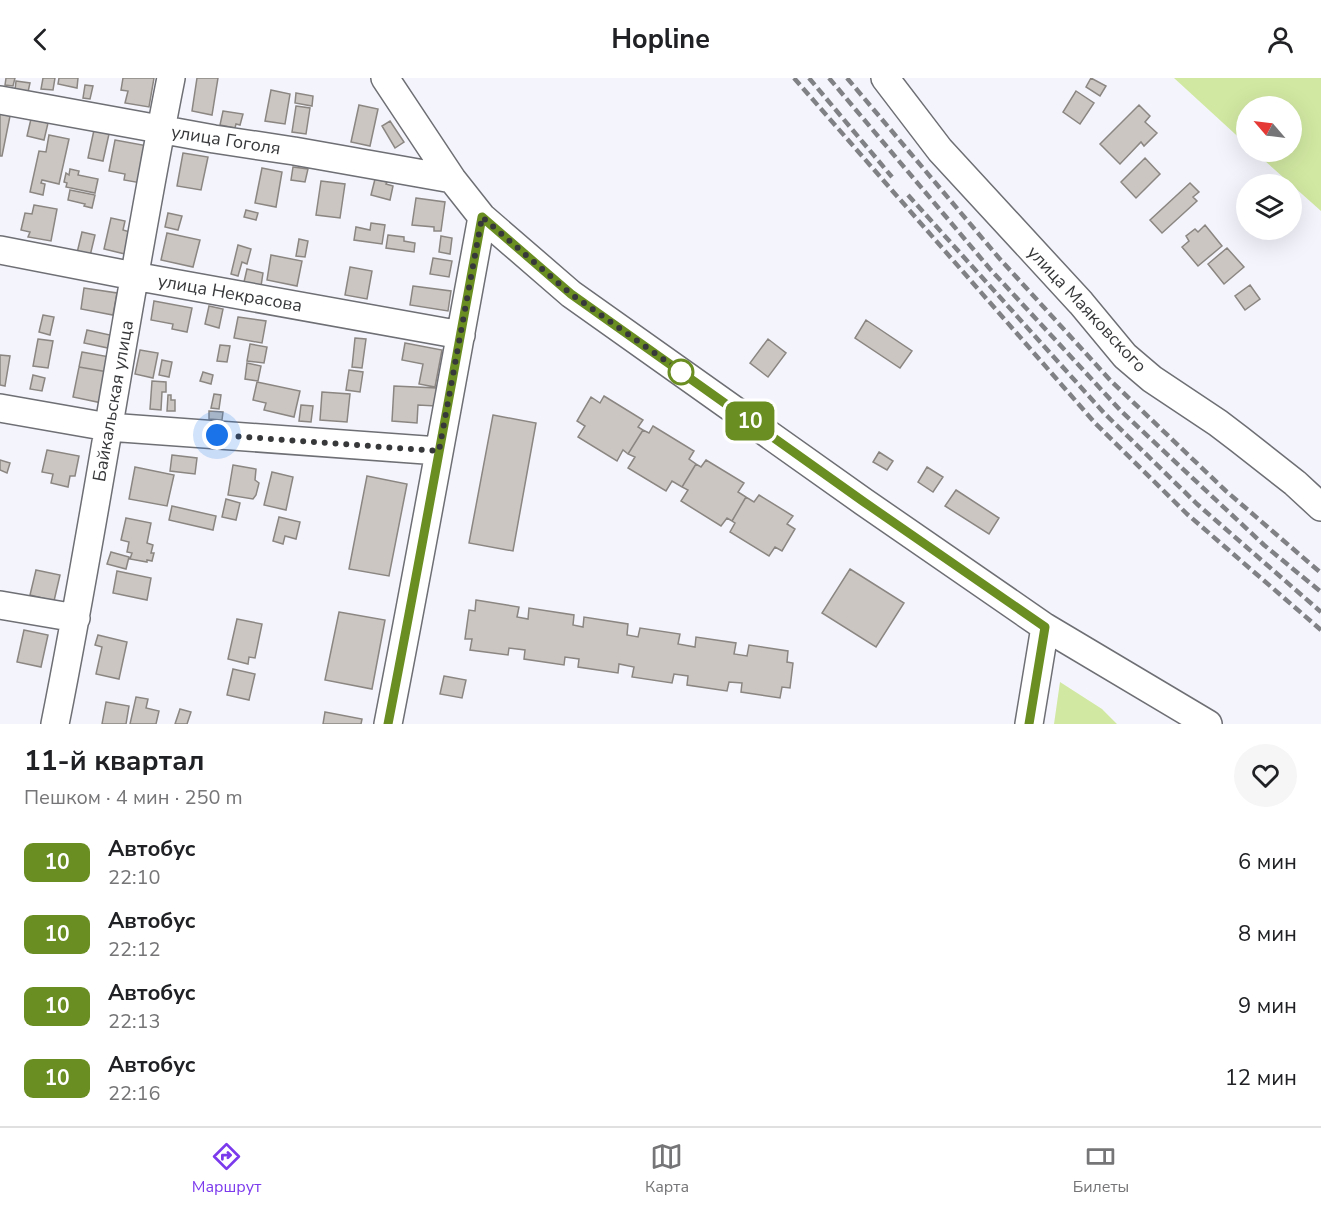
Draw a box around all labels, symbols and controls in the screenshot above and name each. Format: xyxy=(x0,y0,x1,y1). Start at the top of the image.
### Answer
text: Hopline xyxy=(611,21,710,58)
icon: back xyxy=(24,23,57,56)
icon: person xyxy=(1264,23,1297,56)
north arrow xyxy=(1236,96,1302,162)
map controls xyxy=(1236,96,1302,240)
street label: улица Гоголя xyxy=(170,120,282,160)
button: layers xyxy=(1236,174,1302,240)
street label: улица Маяковского xyxy=(1022,240,1152,378)
street label: улица Некрасова xyxy=(156,268,304,318)
street label: Байкальская улица xyxy=(87,318,139,484)
unlabelled marker xyxy=(668,359,694,385)
line badge: 10 xyxy=(723,402,777,440)
text: 10 xyxy=(737,407,763,435)
your location xyxy=(202,420,232,450)
text: 11-й квартал xyxy=(24,742,204,780)
button: heart xyxy=(1234,744,1297,807)
text: Пешком · 4 мин · 250 m xyxy=(24,784,243,811)
text: Автобус xyxy=(108,834,196,864)
text: 6 мин xyxy=(1238,847,1297,877)
text: 10 xyxy=(44,848,70,876)
text: 22:10 xyxy=(108,864,161,891)
text: Автобус xyxy=(108,906,196,936)
text: 8 мин xyxy=(1238,919,1297,949)
text: 10 xyxy=(44,920,70,948)
text: 22:12 xyxy=(108,936,161,963)
text: Автобус xyxy=(108,978,196,1008)
text: 9 мин xyxy=(1238,991,1297,1021)
text: 10 xyxy=(44,992,70,1020)
text: 22:13 xyxy=(108,1008,161,1035)
text: Автобус xyxy=(108,1050,196,1080)
text: 12 мин xyxy=(1225,1063,1297,1093)
text: 10 xyxy=(44,1064,70,1092)
text: 22:16 xyxy=(108,1080,161,1107)
tab: Маршрут xyxy=(192,1140,261,1198)
tab: Карта xyxy=(645,1140,689,1198)
tab: Билеты xyxy=(1073,1140,1129,1198)

